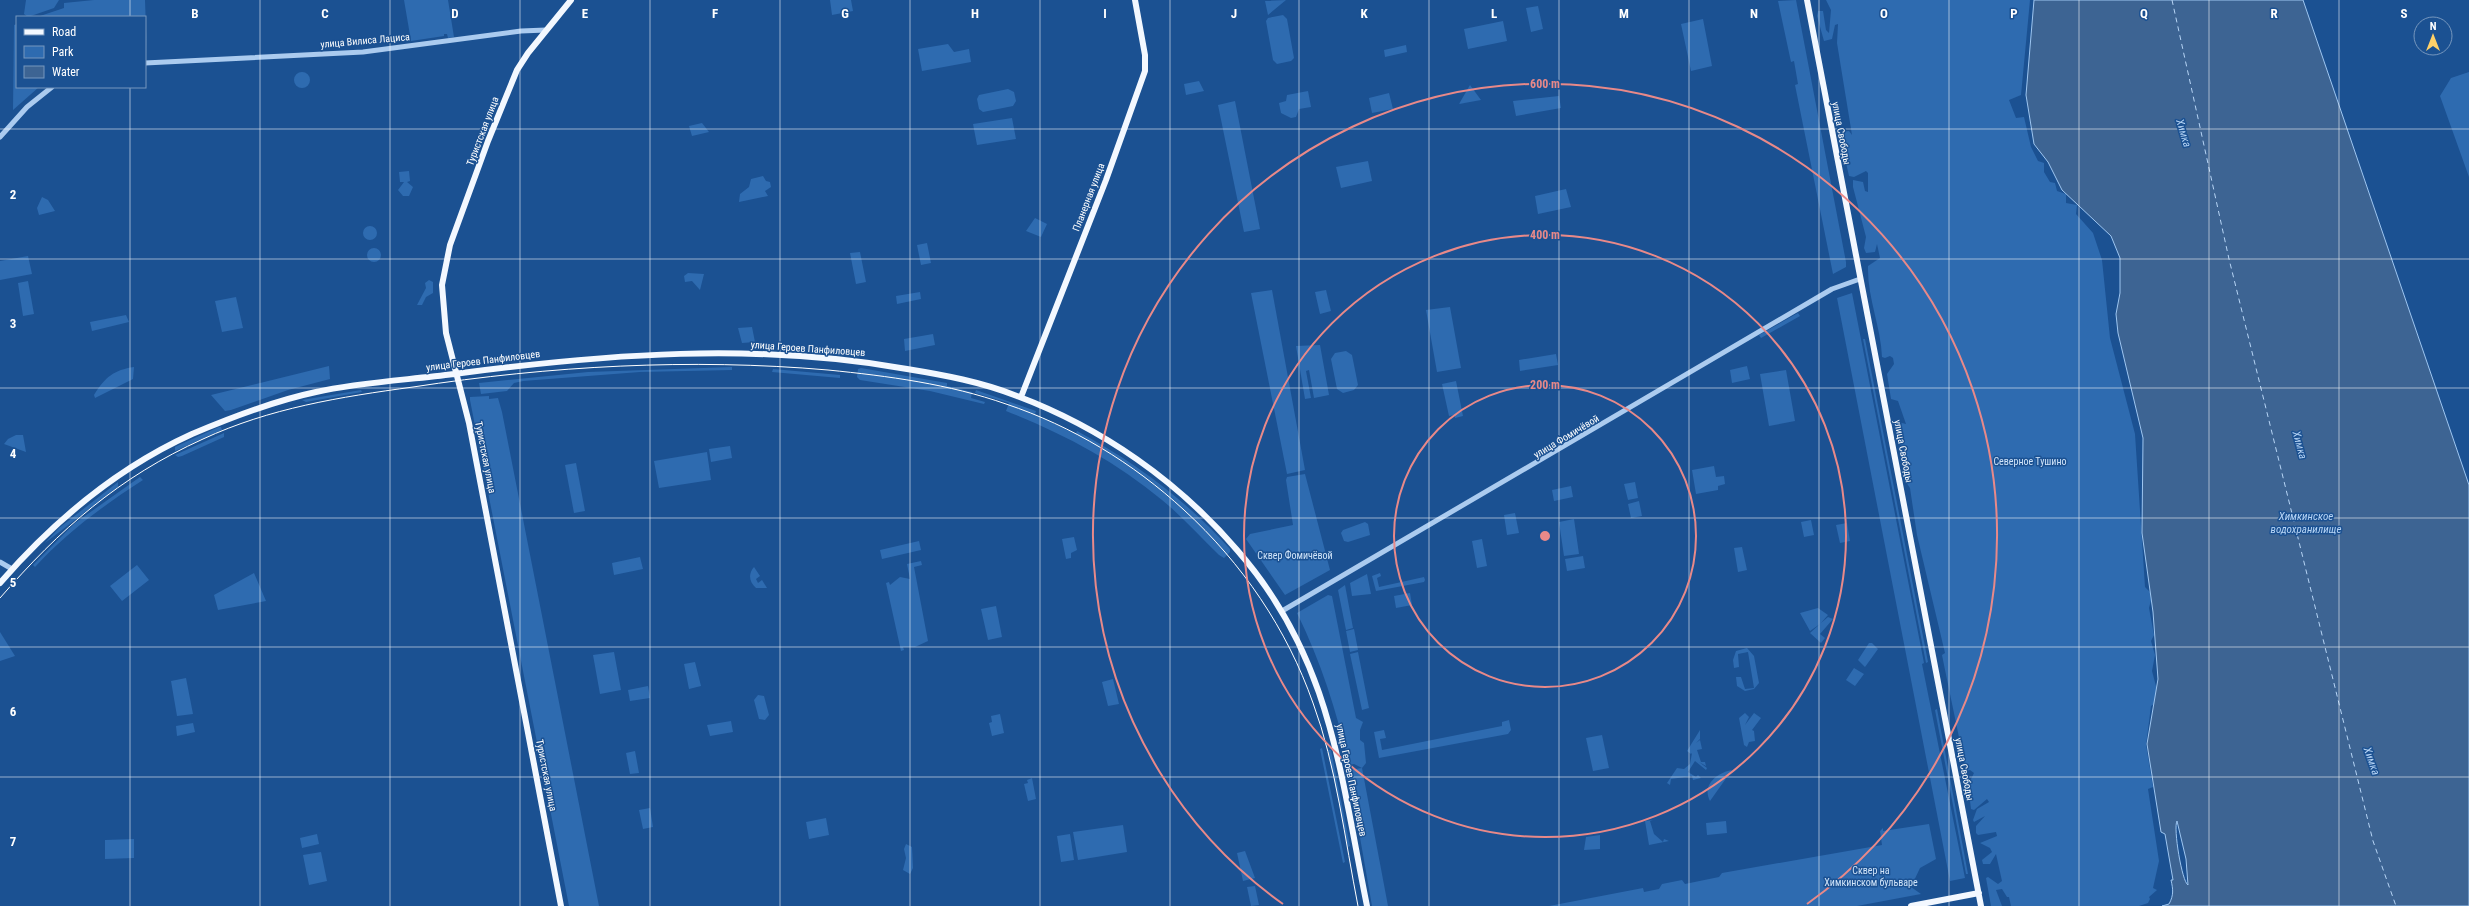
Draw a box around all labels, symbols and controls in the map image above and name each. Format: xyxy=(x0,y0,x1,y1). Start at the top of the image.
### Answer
text: B xyxy=(191,6,199,21)
text: C xyxy=(321,6,329,21)
text: D xyxy=(451,6,459,21)
text: E xyxy=(582,6,589,21)
text: F xyxy=(712,6,718,21)
text: G xyxy=(841,6,849,21)
text: H xyxy=(971,6,979,21)
text: I xyxy=(1103,6,1107,21)
text: J xyxy=(1231,6,1237,21)
text: K xyxy=(1360,6,1368,21)
text: L xyxy=(1491,6,1497,21)
text: M xyxy=(1619,6,1629,21)
text: N xyxy=(1750,6,1758,21)
text: O xyxy=(1880,6,1888,21)
text: P xyxy=(2010,6,2018,21)
text: Q xyxy=(2140,6,2148,21)
text: R xyxy=(2270,6,2278,21)
text: S xyxy=(2400,6,2408,21)
legend xyxy=(16,16,146,88)
north arrow xyxy=(2413,16,2453,56)
text: N xyxy=(2430,20,2437,33)
text: Road xyxy=(52,25,76,39)
street label: улица Вилиса Лациса xyxy=(320,31,410,50)
text: Park xyxy=(52,45,74,59)
text: Water xyxy=(52,65,80,79)
text: 600 m xyxy=(1530,77,1560,91)
street label: Туристская улица xyxy=(464,95,501,167)
street label: улица Свободы xyxy=(1830,101,1853,166)
water label: Химка xyxy=(2173,117,2194,149)
street label: Планерная улица xyxy=(1070,161,1107,233)
text: 2 xyxy=(10,187,17,202)
text: 400 m xyxy=(1530,228,1560,242)
text: 3 xyxy=(10,316,16,331)
street label: улица Героев Панфиловцев xyxy=(750,339,866,358)
street label: улица Героев Панфиловцев xyxy=(425,348,541,373)
text: 200 m xyxy=(1530,378,1560,392)
street label: улица Фомичёвой xyxy=(1531,412,1601,460)
street label: улица Свободы xyxy=(1892,419,1915,484)
street label: Туристская улица xyxy=(473,420,498,494)
water label: Химка xyxy=(2289,429,2309,461)
text: 4 xyxy=(10,446,17,461)
park label: Северное Тушино xyxy=(1993,456,2067,467)
water label: Химкинское водохранилище xyxy=(2271,510,2341,536)
centre of rings xyxy=(1538,529,1552,543)
park label: Сквер Фомичёвой xyxy=(1257,549,1333,561)
text: 5 xyxy=(10,575,17,590)
text: 6 xyxy=(10,704,17,719)
street label: улица Героев Панфиловцев xyxy=(1334,723,1369,837)
street label: улица Свободы xyxy=(1953,737,1976,802)
street label: Туристская улица xyxy=(534,738,559,812)
water label: Химка xyxy=(2360,745,2382,777)
text: 7 xyxy=(10,834,17,849)
park label: Сквер на Химкинском бульваре xyxy=(1824,865,1918,888)

